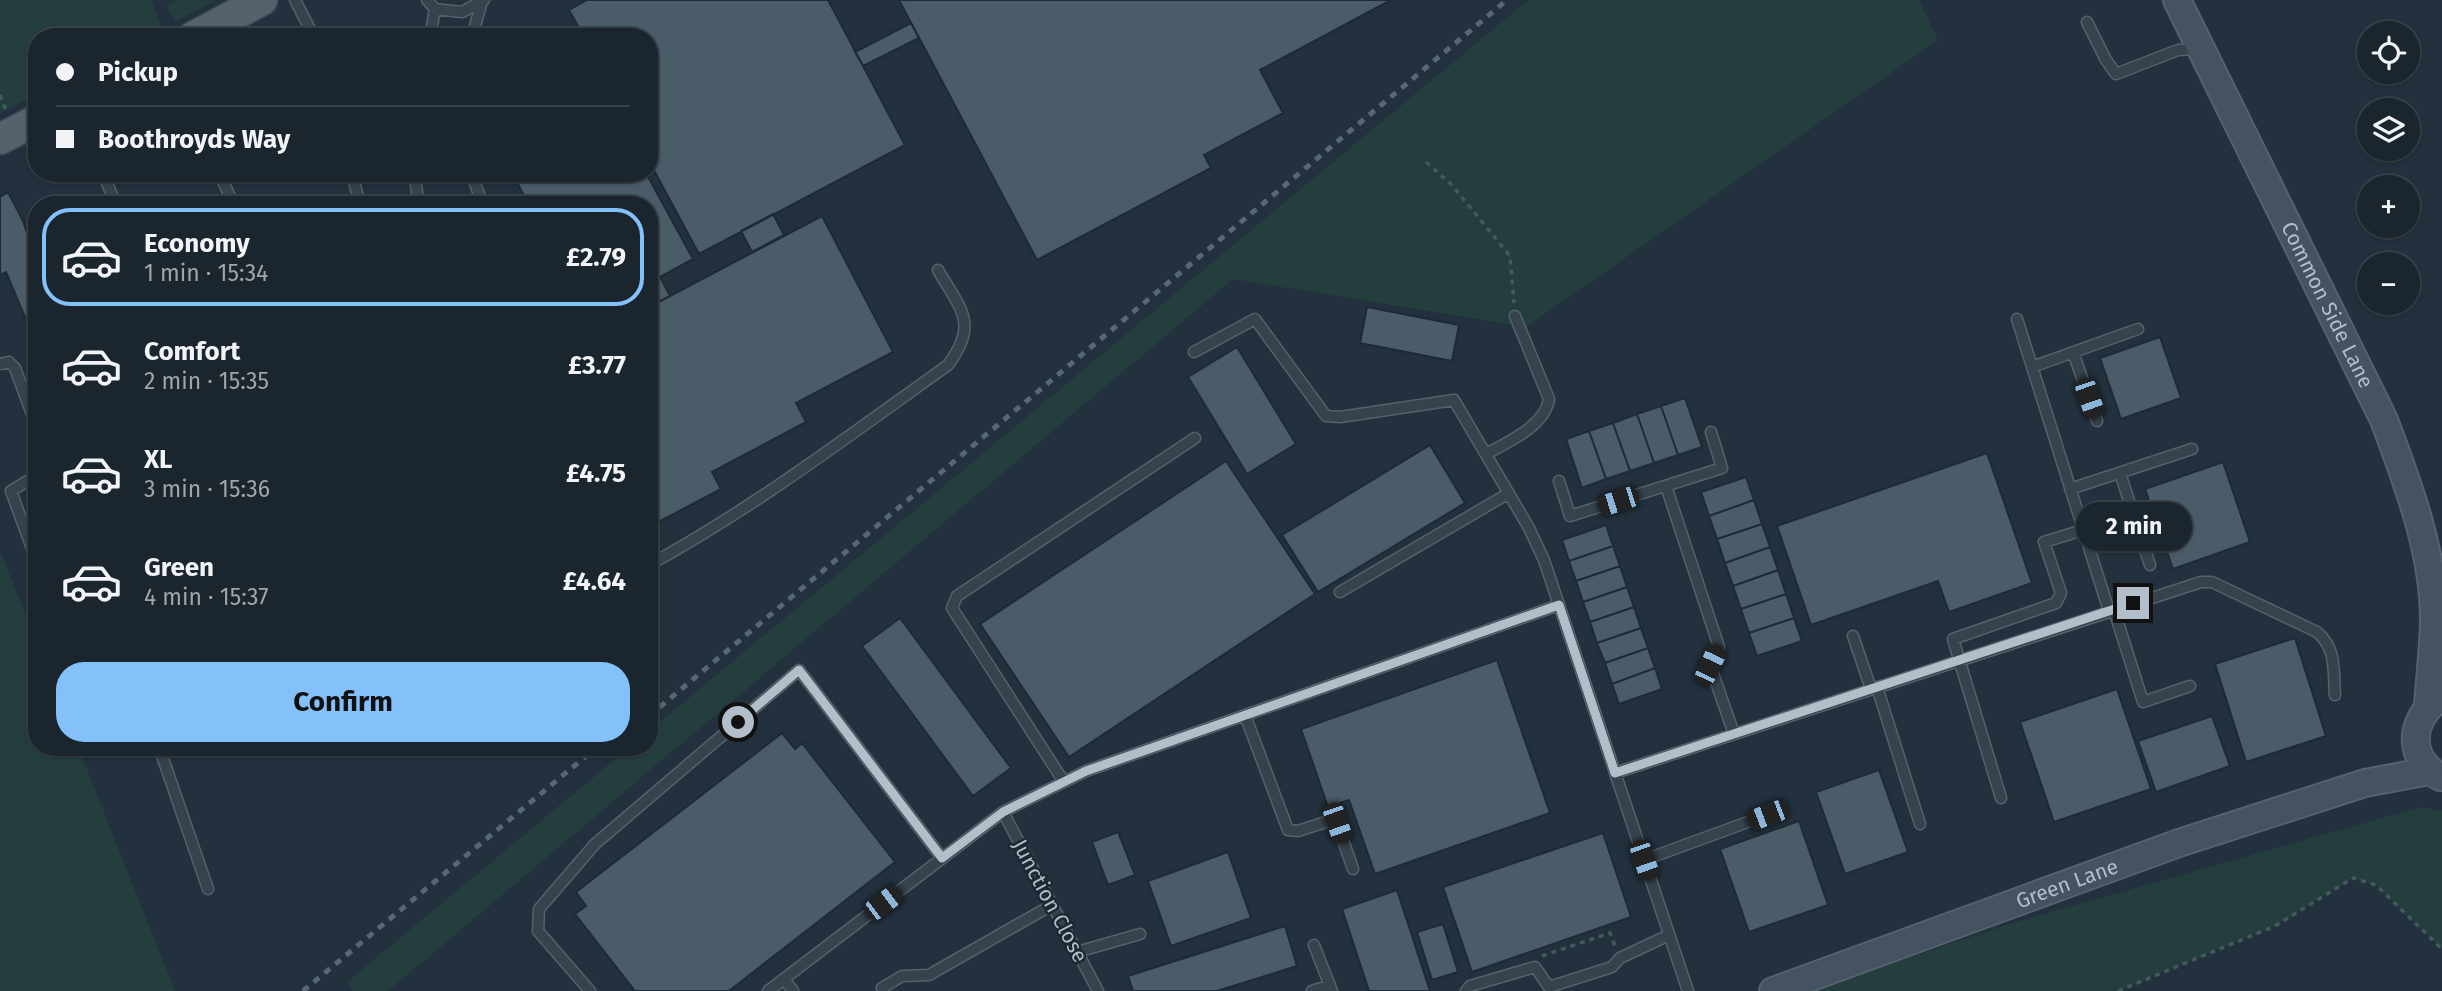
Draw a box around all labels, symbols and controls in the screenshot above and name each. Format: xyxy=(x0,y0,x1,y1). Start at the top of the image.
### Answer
map controls xyxy=(2357,21,2420,315)
button: locate xyxy=(2357,21,2420,84)
text: Pickup xyxy=(98,57,178,88)
button: layers xyxy=(2357,98,2420,161)
text: Boothroyds Way xyxy=(98,124,290,155)
button: + xyxy=(2357,175,2420,238)
street label: Common Side Lane xyxy=(2275,218,2379,392)
icon: car xyxy=(60,226,123,289)
text: Economy xyxy=(144,228,250,259)
text: £2.79 xyxy=(566,242,626,273)
button: − xyxy=(2357,252,2420,315)
text: 1 min · 15:34 xyxy=(144,259,268,287)
icon: car xyxy=(60,334,123,397)
text: Comfort xyxy=(144,336,240,367)
text: £3.77 xyxy=(568,350,626,381)
text: 2 min · 15:35 xyxy=(144,367,269,395)
car xyxy=(2073,375,2106,421)
icon: car xyxy=(60,442,123,505)
text: XL xyxy=(144,444,172,475)
text: £4.75 xyxy=(566,458,626,489)
text: 3 min · 15:36 xyxy=(144,475,270,503)
car xyxy=(1595,485,1642,517)
callout: 2 min xyxy=(2075,502,2191,550)
text: 2 min xyxy=(2106,512,2162,540)
icon: car xyxy=(60,550,123,613)
text: Green xyxy=(144,552,214,583)
text: £4.64 xyxy=(563,566,626,597)
text: 4 min · 15:37 xyxy=(144,583,269,611)
route end xyxy=(2117,587,2149,619)
car xyxy=(1692,642,1729,688)
button: Confirm xyxy=(56,662,630,742)
route start xyxy=(722,706,754,738)
car xyxy=(1744,798,1791,832)
car xyxy=(1321,800,1354,846)
street label: Junction Close xyxy=(1007,835,1093,967)
car xyxy=(1628,837,1661,883)
street label: Green Lane xyxy=(2012,853,2122,914)
car xyxy=(860,882,907,924)

